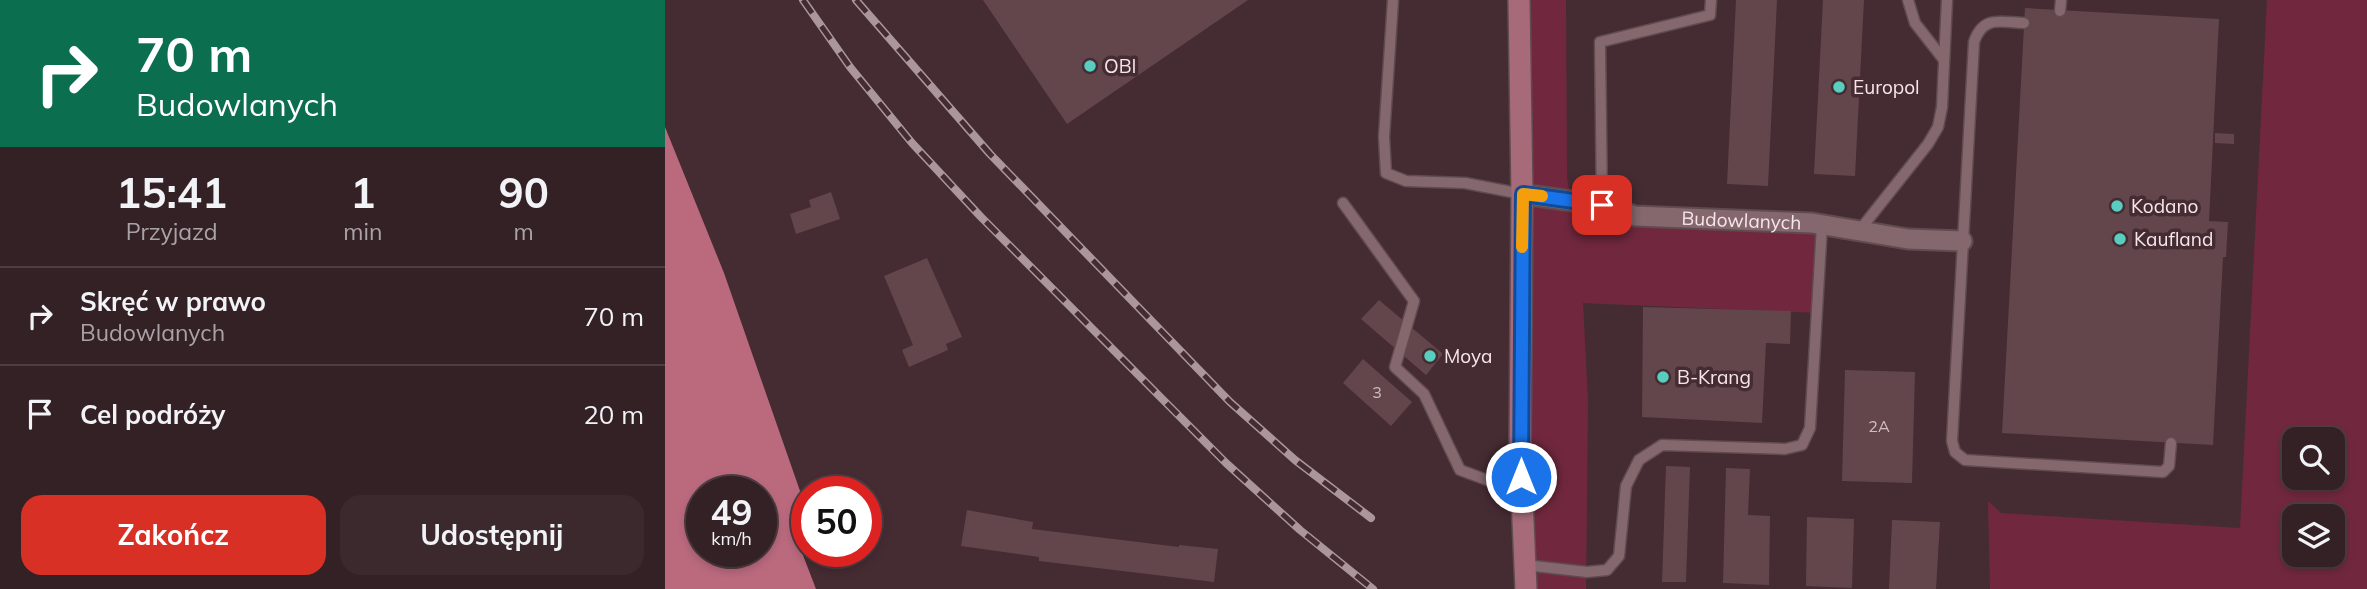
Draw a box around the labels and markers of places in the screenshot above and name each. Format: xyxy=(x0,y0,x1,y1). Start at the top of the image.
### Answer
place label: OBI xyxy=(1104,54,1137,78)
marker: OBI xyxy=(1082,58,1098,74)
place label: Europol xyxy=(1853,75,1920,99)
marker: Europol xyxy=(1831,79,1847,95)
pin xyxy=(1572,175,1632,235)
place label: Kodano xyxy=(2131,194,2198,218)
marker: Kodano xyxy=(2109,198,2125,214)
place label: Kaufland xyxy=(2134,227,2213,251)
marker: Kaufland xyxy=(2112,231,2128,247)
place label: Moya xyxy=(1444,344,1492,368)
marker: Moya xyxy=(1422,348,1438,364)
place label: B-Krang xyxy=(1677,365,1751,389)
marker: B-Krang xyxy=(1655,369,1671,385)

